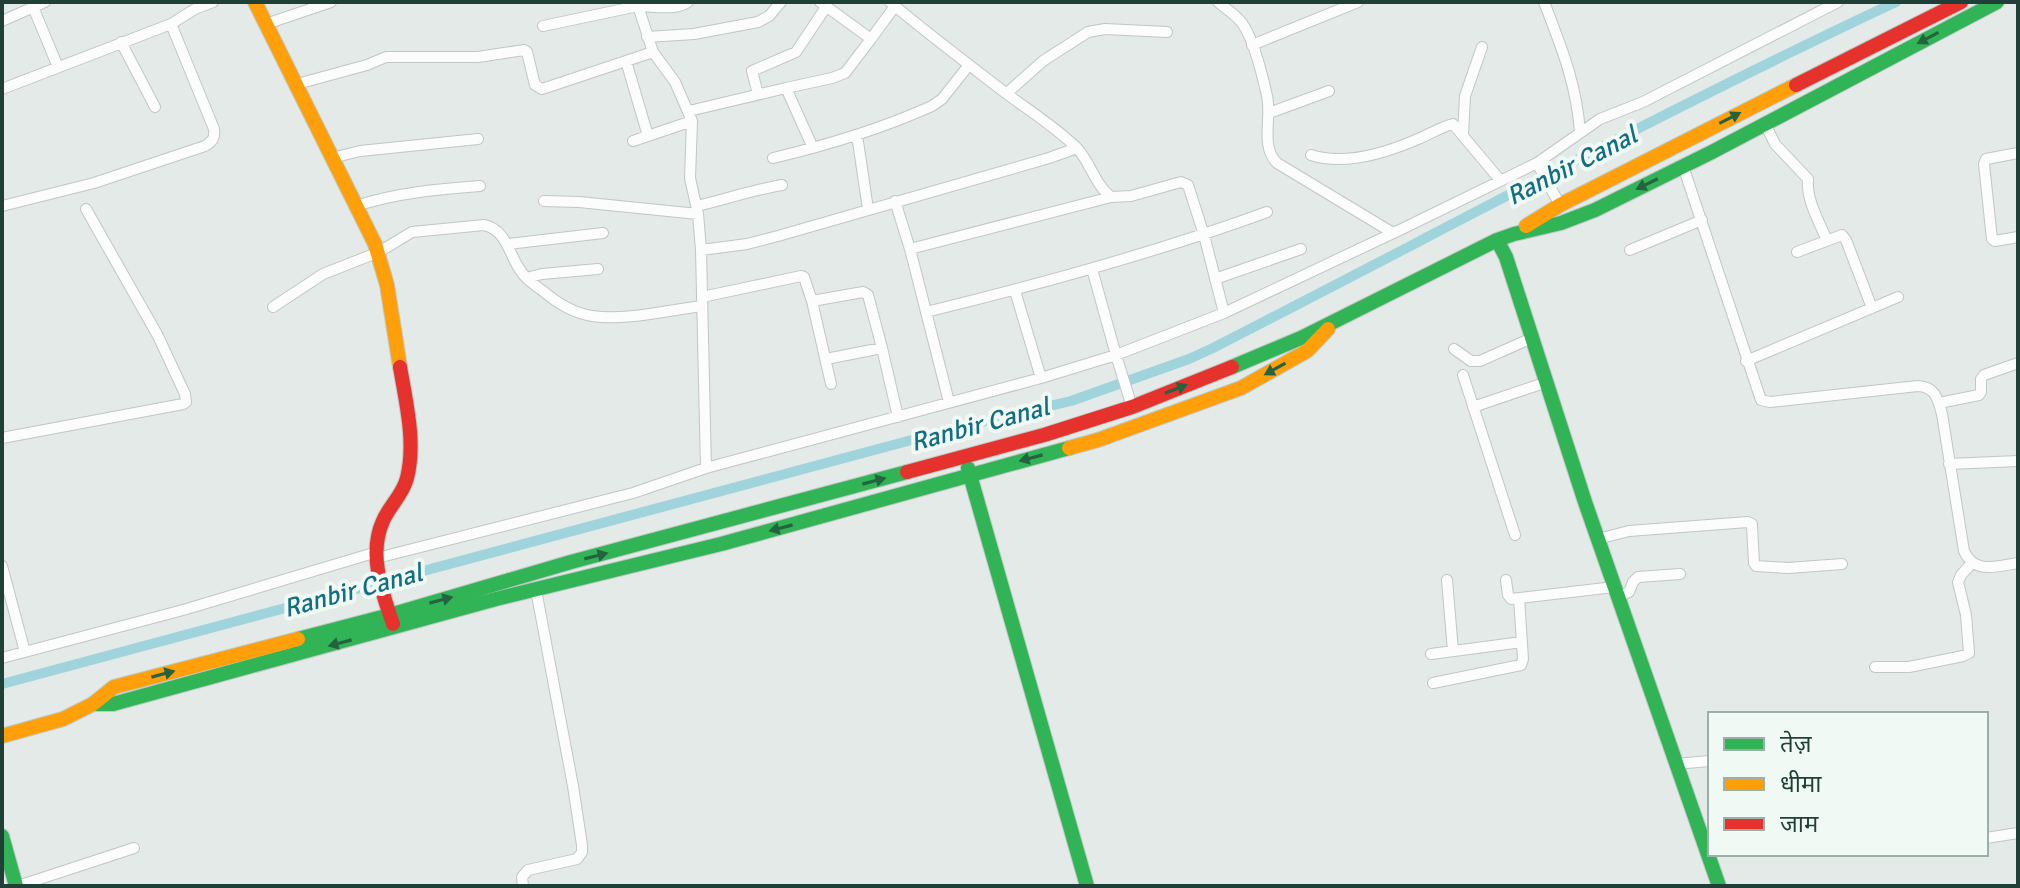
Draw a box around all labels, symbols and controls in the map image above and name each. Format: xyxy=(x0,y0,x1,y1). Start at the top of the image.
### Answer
one-way arrow xyxy=(1917,31,1939,45)
one-way arrow xyxy=(1719,111,1742,124)
water label: Ranbir Canal xyxy=(1501,118,1645,213)
one-way arrow xyxy=(1636,177,1659,190)
one-way arrow xyxy=(1264,362,1286,376)
one-way arrow xyxy=(1164,382,1188,395)
water label: Ranbir Canal xyxy=(907,390,1055,459)
one-way arrow xyxy=(1019,453,1044,465)
one-way arrow xyxy=(862,474,887,486)
one-way arrow xyxy=(768,522,793,534)
one-way arrow xyxy=(584,549,609,561)
water label: Ranbir Canal xyxy=(280,556,428,625)
one-way arrow xyxy=(430,593,454,606)
one-way arrow xyxy=(328,637,352,650)
one-way arrow xyxy=(151,667,176,680)
legend xyxy=(1708,712,1988,856)
text: तेज़ xyxy=(1780,729,1813,759)
text: धीमा xyxy=(1780,769,1822,799)
text: जाम xyxy=(1780,809,1819,839)

